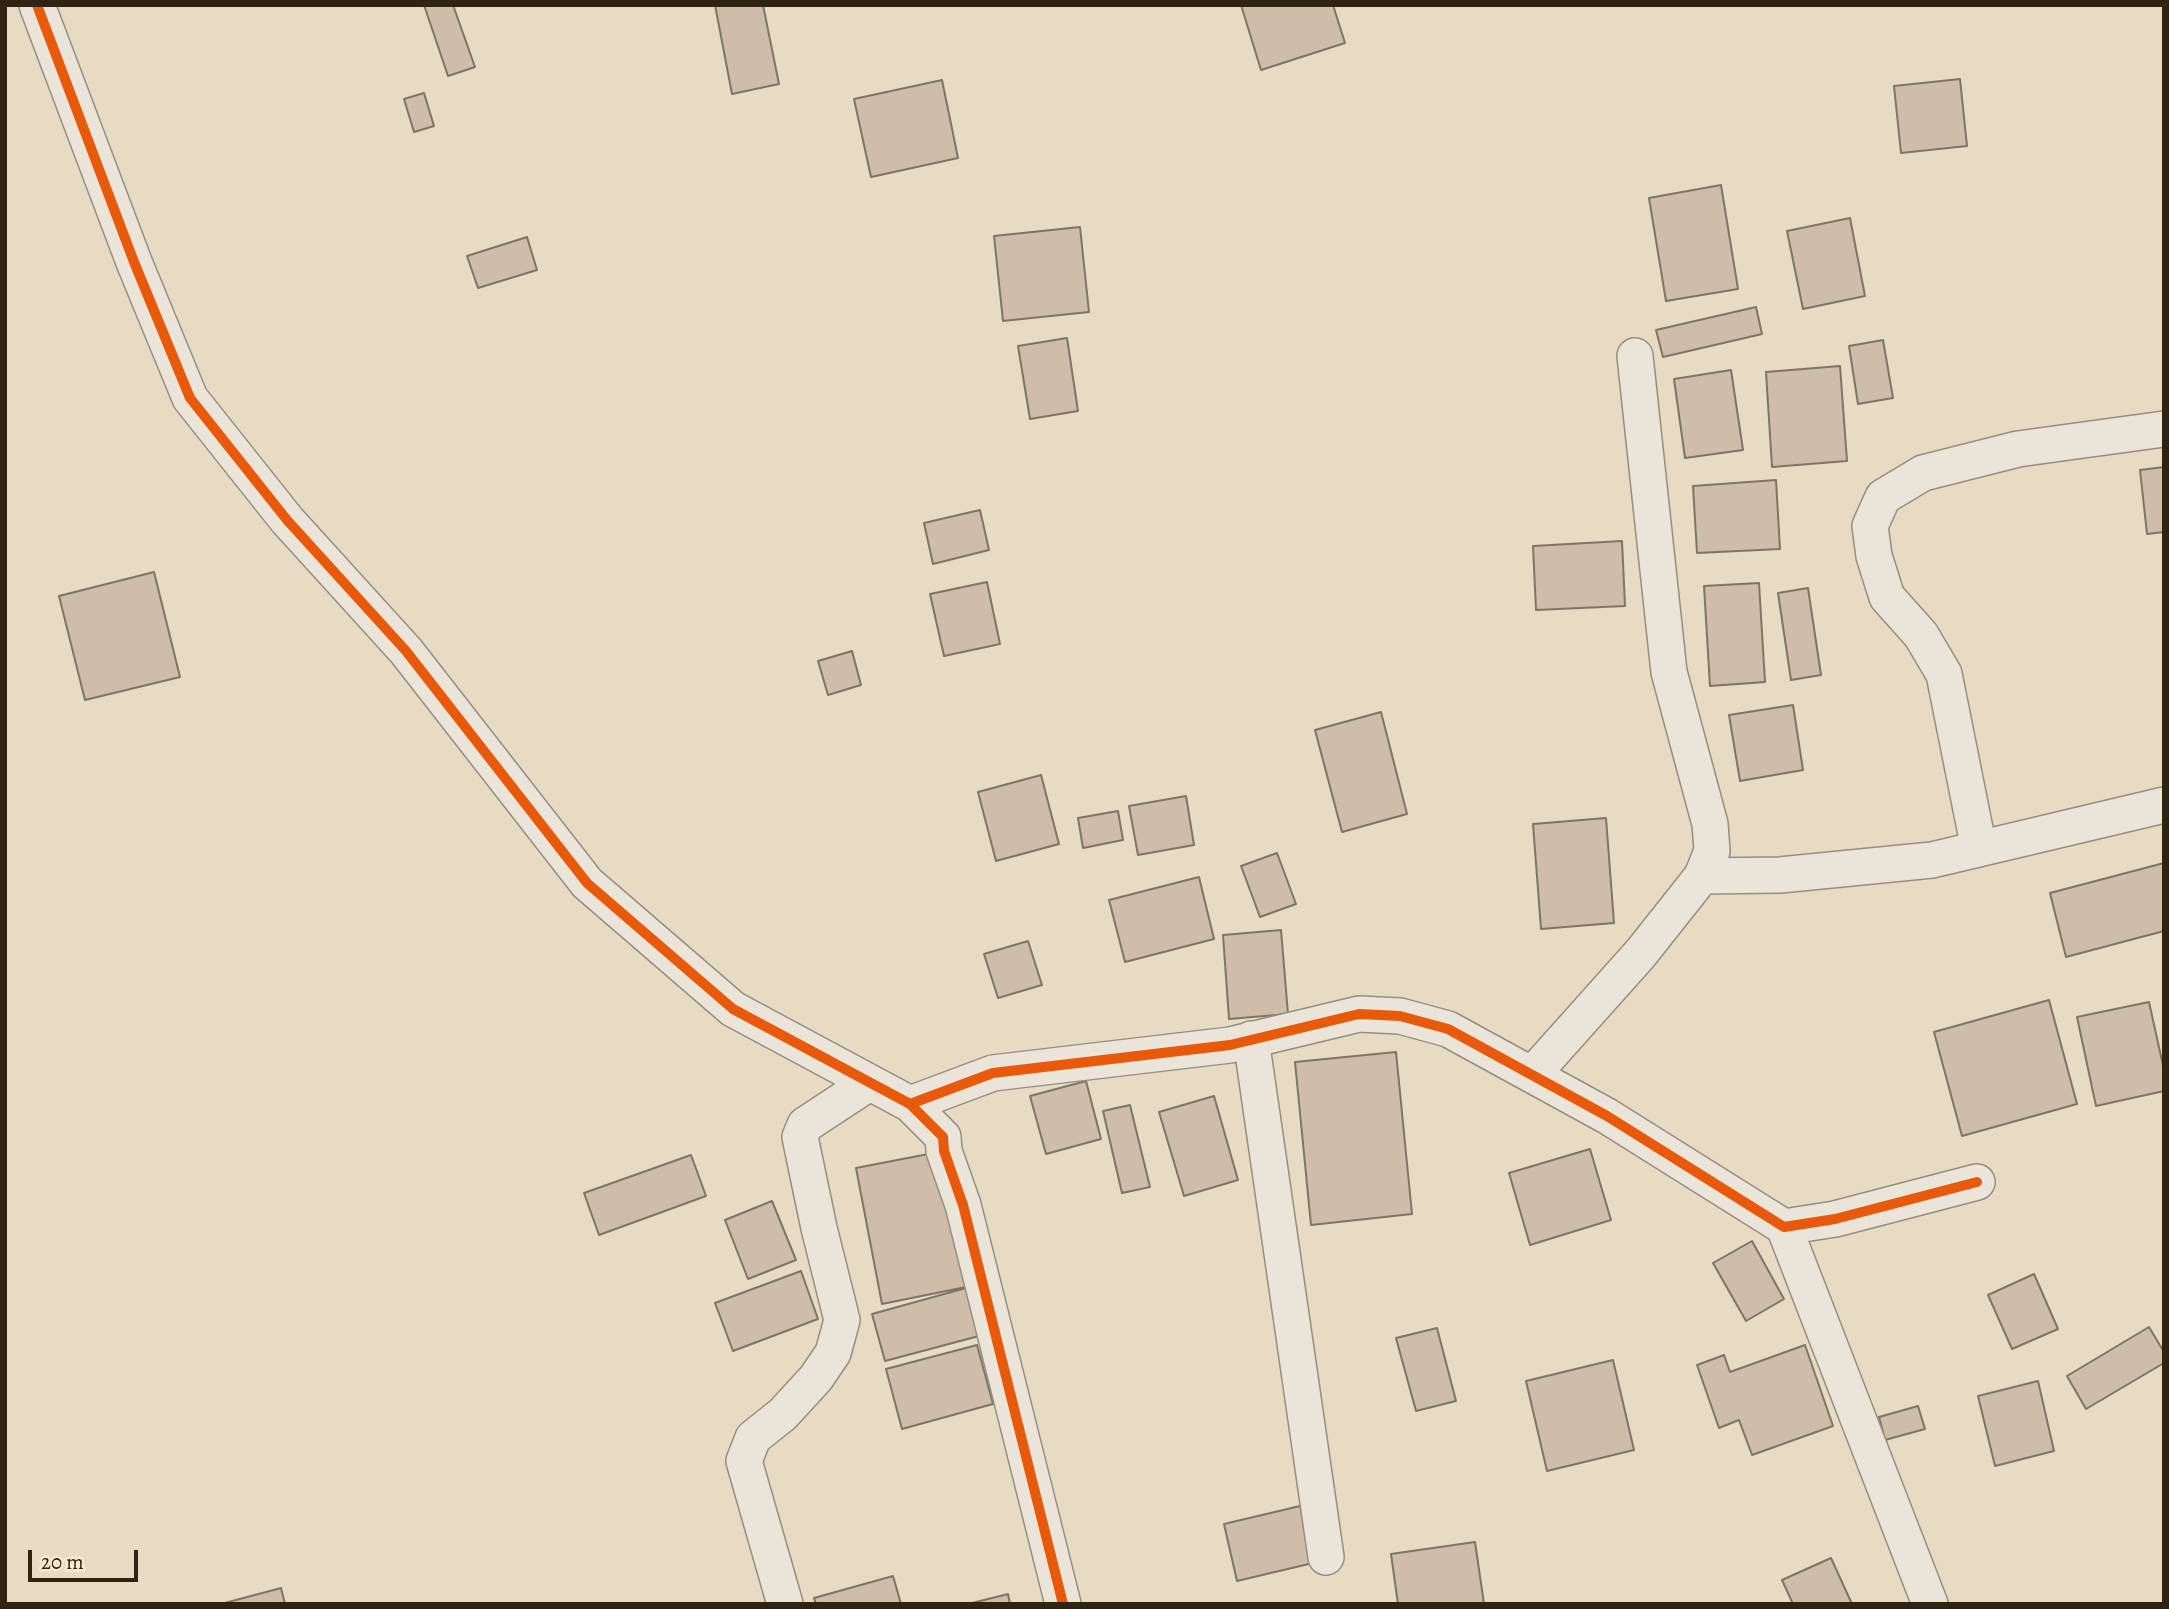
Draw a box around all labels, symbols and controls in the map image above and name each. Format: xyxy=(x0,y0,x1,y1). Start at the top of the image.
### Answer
scale bar xyxy=(32,1536,142,1580)
text: 20 m xyxy=(41,1548,84,1576)

